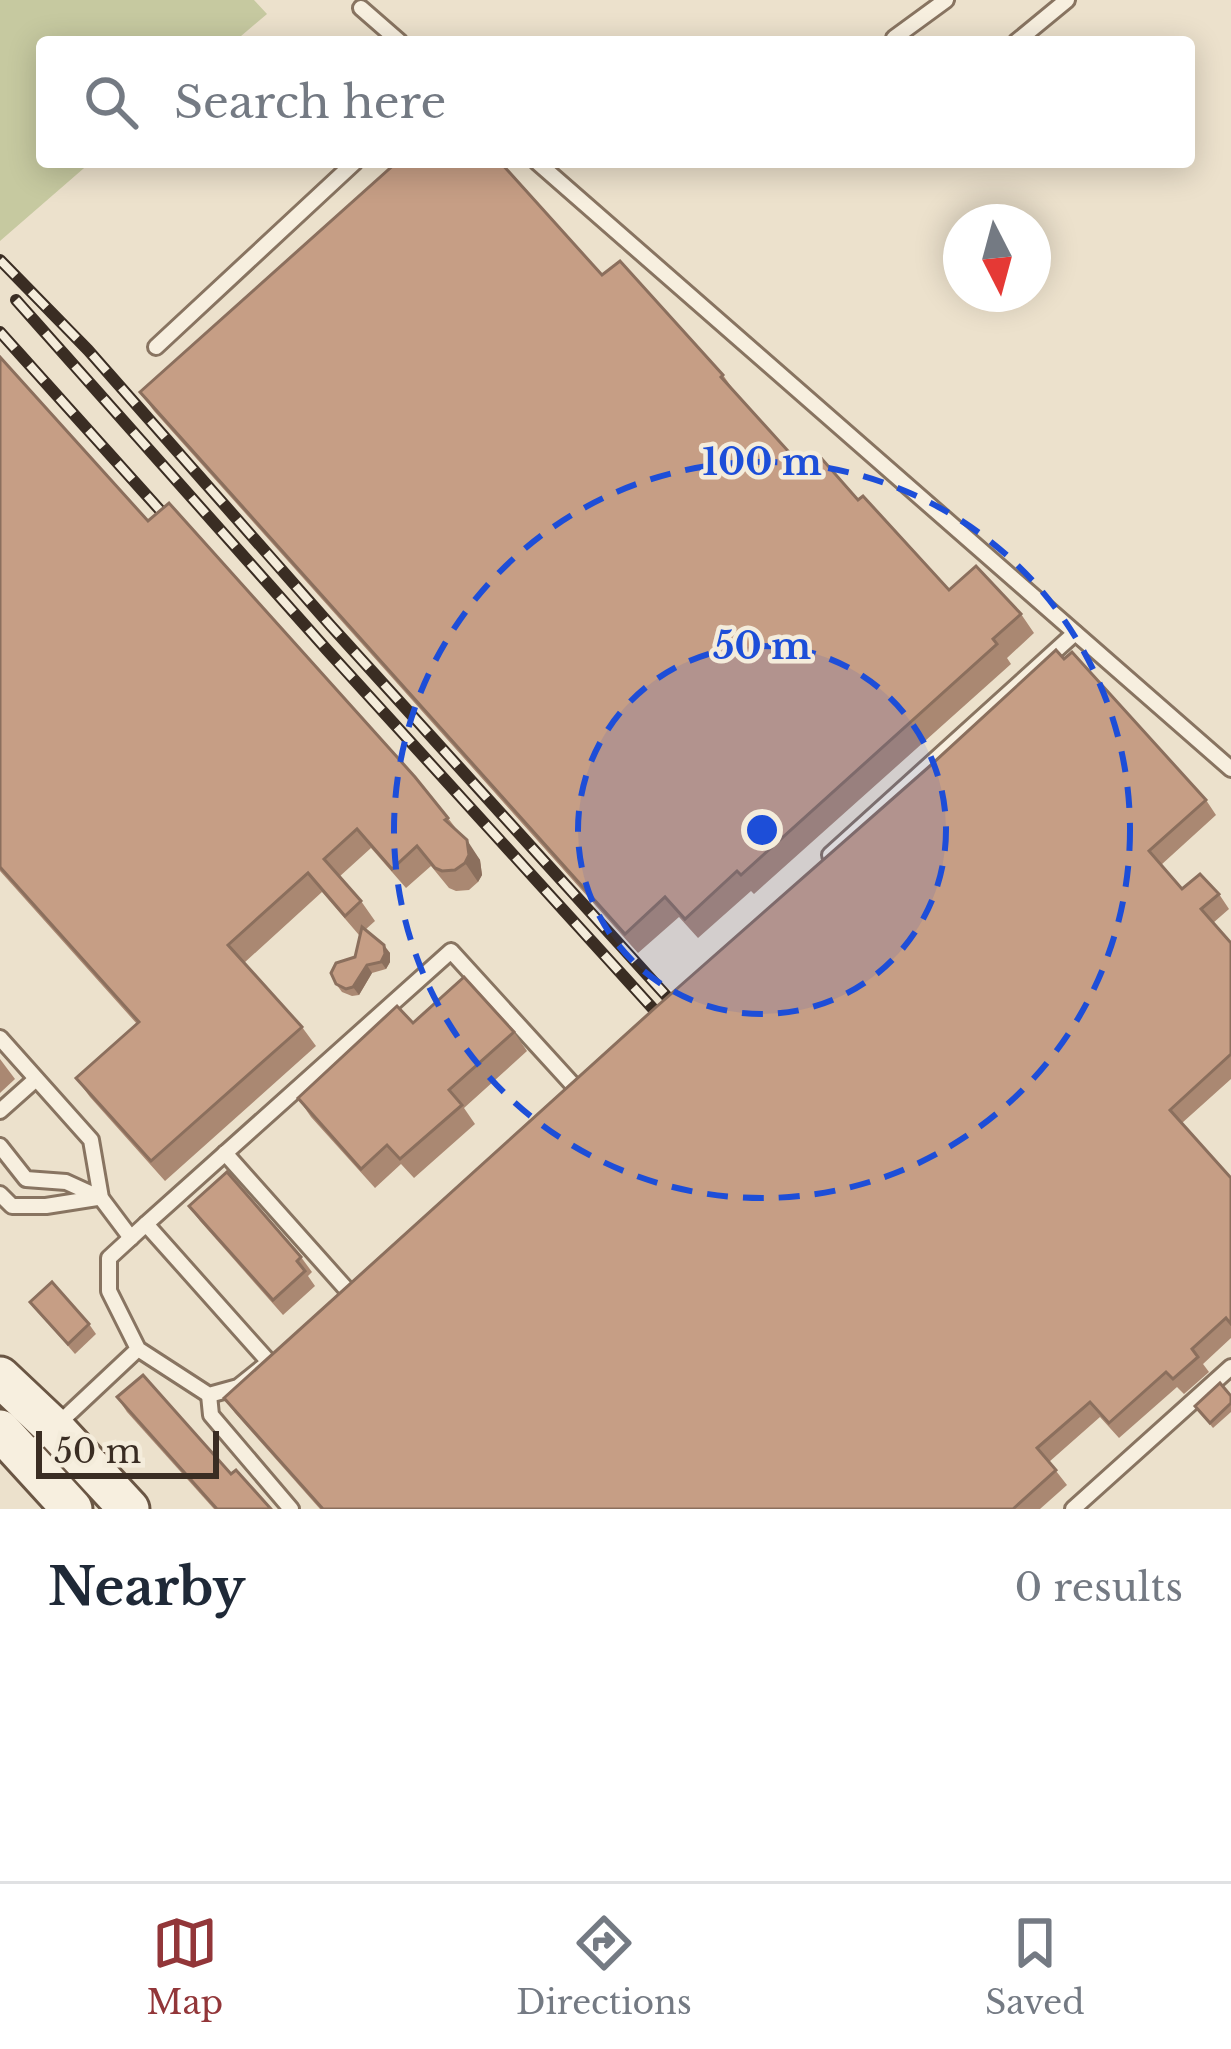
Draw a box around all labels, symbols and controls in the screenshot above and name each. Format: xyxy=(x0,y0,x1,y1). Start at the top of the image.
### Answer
search box xyxy=(36,36,1195,168)
icon: search xyxy=(78,69,144,135)
text: Search here xyxy=(174,74,446,130)
north arrow xyxy=(943,204,1051,312)
text: 100 m xyxy=(702,440,822,485)
text: 50 m xyxy=(713,624,811,669)
centre of rings xyxy=(741,809,783,851)
scale bar xyxy=(36,1425,219,1478)
text: 50 m xyxy=(54,1431,141,1472)
text: Nearby xyxy=(48,1556,245,1619)
text: 0 results xyxy=(1014,1563,1183,1612)
tab: Map xyxy=(147,1910,223,2023)
tab: Directions xyxy=(516,1910,692,2023)
tab: Saved xyxy=(985,1910,1084,2023)

